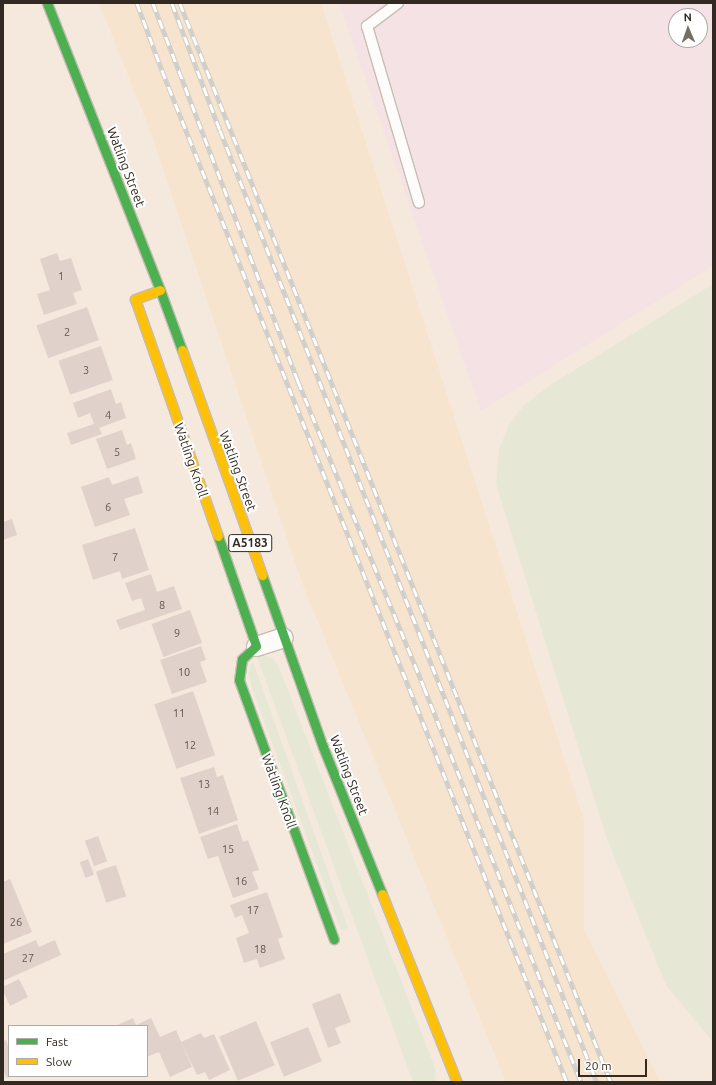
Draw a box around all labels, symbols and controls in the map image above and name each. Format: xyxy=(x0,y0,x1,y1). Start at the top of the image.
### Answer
north arrow xyxy=(668,8,708,48)
text: N xyxy=(683,11,692,23)
street label: Watling Street xyxy=(104,125,148,209)
house number: 1 xyxy=(58,269,64,283)
house number: 2 xyxy=(64,325,70,339)
house number: 3 xyxy=(83,363,89,377)
house number: 4 xyxy=(105,408,111,422)
street label: Watling Knoll xyxy=(171,421,211,499)
street label: Watling Street xyxy=(216,429,260,513)
house number: 5 xyxy=(114,445,120,459)
house number: 6 xyxy=(105,500,111,514)
road number: A5183 xyxy=(228,533,272,553)
house number: 7 xyxy=(112,550,118,564)
house number: 8 xyxy=(159,598,165,612)
house number: 9 xyxy=(174,626,180,640)
house number: 10 xyxy=(178,665,190,679)
house number: 11 xyxy=(173,706,185,720)
street label: Watling Street xyxy=(327,733,371,817)
house number: 12 xyxy=(184,738,196,752)
street label: Watling Knoll xyxy=(258,752,300,830)
house number: 13 xyxy=(198,777,210,791)
house number: 14 xyxy=(207,804,219,818)
house number: 15 xyxy=(222,842,234,856)
house number: 16 xyxy=(235,874,247,888)
house number: 17 xyxy=(247,903,259,917)
house number: 26 xyxy=(10,915,22,929)
house number: 18 xyxy=(254,942,266,956)
house number: 27 xyxy=(22,951,34,965)
legend xyxy=(8,1025,148,1077)
text: Fast xyxy=(46,1035,68,1048)
scale bar xyxy=(580,1051,649,1077)
text: Slow xyxy=(46,1055,72,1068)
text: 20 m xyxy=(585,1059,612,1072)

